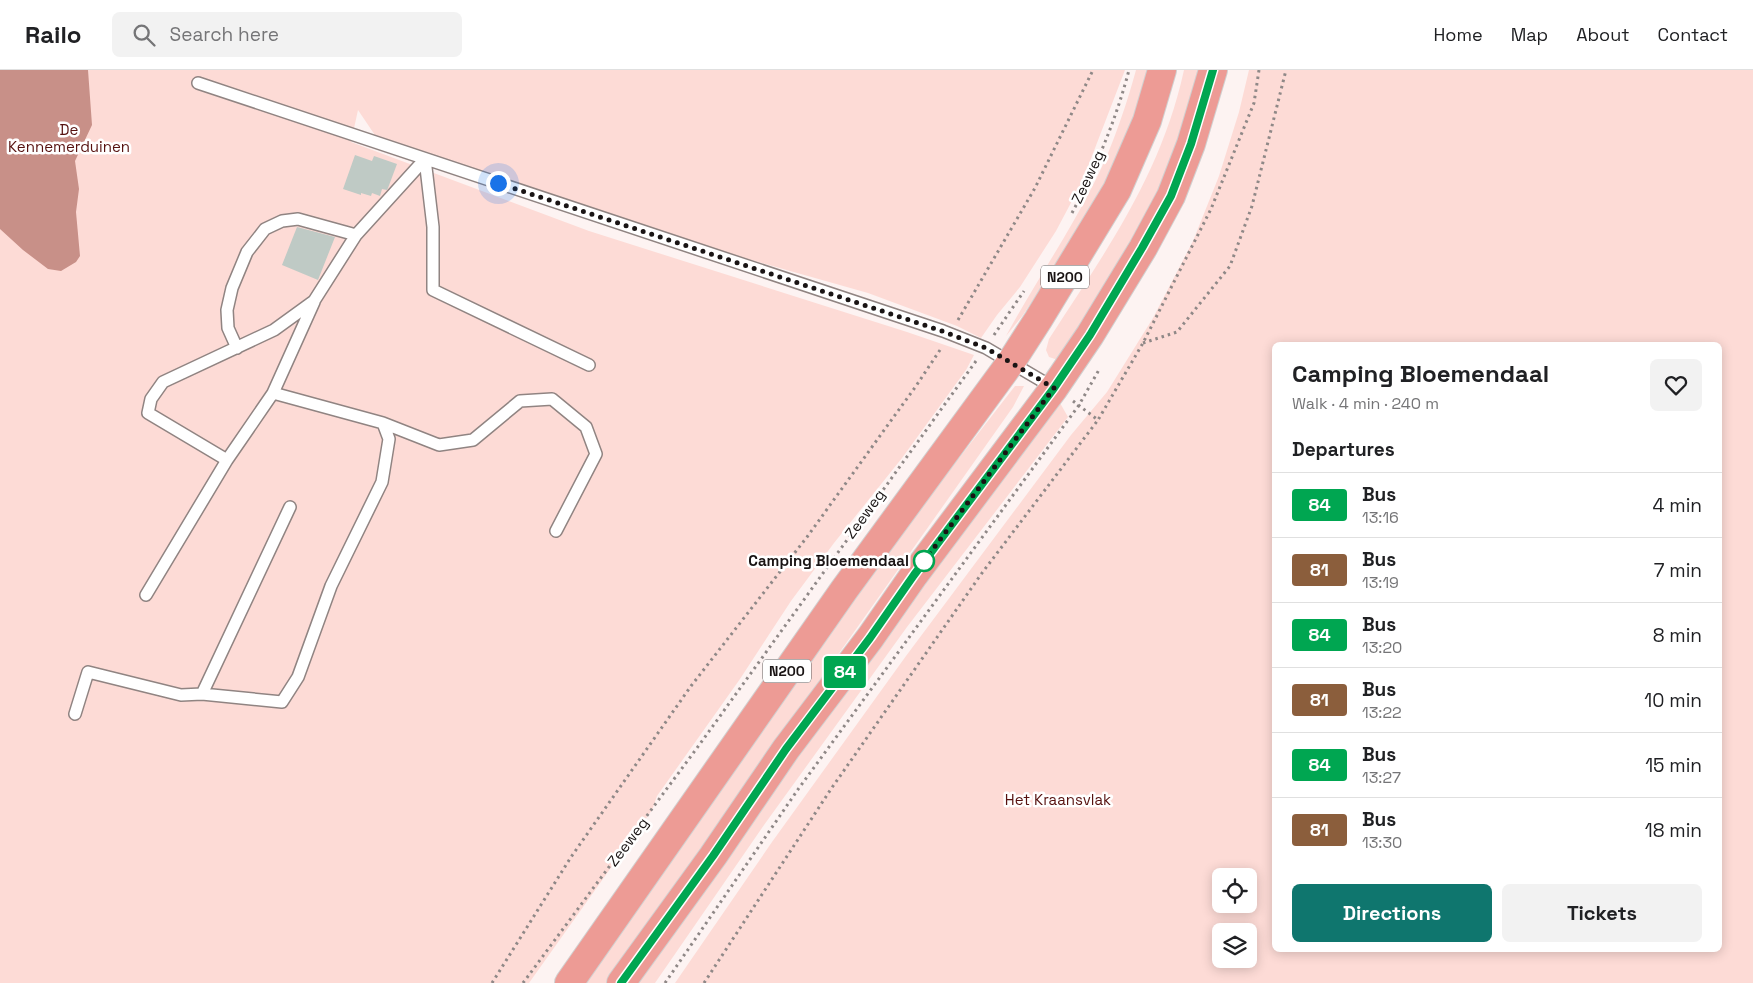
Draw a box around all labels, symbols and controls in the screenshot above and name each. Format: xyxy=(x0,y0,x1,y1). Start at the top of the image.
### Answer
search box xyxy=(112,12,462,57)
text: Railo xyxy=(25,19,82,50)
icon: search xyxy=(130,21,158,49)
text: Search here xyxy=(170,22,279,47)
text: Home xyxy=(1434,23,1483,46)
text: Map xyxy=(1511,23,1548,46)
text: About xyxy=(1576,23,1630,46)
text: Contact xyxy=(1658,23,1728,46)
park label: De Kennemerduinen xyxy=(8,120,130,156)
street label: Zeeweg xyxy=(1067,147,1108,206)
your location xyxy=(486,171,511,196)
road number: N200 xyxy=(1041,266,1089,288)
text: Camping Bloemendaal xyxy=(1292,358,1549,389)
button: heart xyxy=(1650,359,1702,411)
text: Walk · 4 min · 240 m xyxy=(1292,393,1439,414)
text: Departures xyxy=(1292,437,1395,462)
text: Bus xyxy=(1362,482,1396,507)
street label: Zeeweg xyxy=(840,485,889,542)
text: 84 xyxy=(1308,493,1331,516)
text: 4 min xyxy=(1653,493,1702,518)
text: 13:16 xyxy=(1362,507,1399,528)
text: Bus xyxy=(1362,547,1396,572)
marker: Camping Bloemendaal xyxy=(913,550,935,572)
place label: Camping Bloemendaal xyxy=(748,551,909,570)
text: 81 xyxy=(1310,558,1329,581)
text: 7 min xyxy=(1654,558,1702,583)
text: 13:19 xyxy=(1362,572,1399,593)
text: Bus xyxy=(1362,612,1396,637)
text: 84 xyxy=(1308,623,1331,646)
text: 8 min xyxy=(1653,623,1702,648)
text: 13:20 xyxy=(1362,637,1402,658)
line badge: 84 xyxy=(822,656,868,688)
road number: N200 xyxy=(763,660,811,682)
text: 84 xyxy=(834,660,856,683)
text: Bus xyxy=(1362,677,1396,702)
text: 81 xyxy=(1310,688,1329,711)
text: 10 min xyxy=(1644,688,1702,713)
text: 13:22 xyxy=(1362,702,1402,723)
text: Bus xyxy=(1362,742,1396,767)
text: 84 xyxy=(1308,753,1331,776)
text: 15 min xyxy=(1645,753,1702,778)
text: 13:27 xyxy=(1362,767,1401,788)
park label: Het Kraansvlak xyxy=(1005,790,1111,809)
text: Bus xyxy=(1362,807,1396,832)
street label: Zeeweg xyxy=(603,813,652,870)
text: 81 xyxy=(1310,818,1329,841)
text: 18 min xyxy=(1645,818,1702,843)
text: 13:30 xyxy=(1362,832,1402,853)
map controls xyxy=(1212,868,1257,968)
button: locate xyxy=(1212,868,1257,913)
button: Directions xyxy=(1292,884,1492,942)
button: Tickets xyxy=(1502,884,1702,942)
button: layers xyxy=(1212,923,1257,968)

